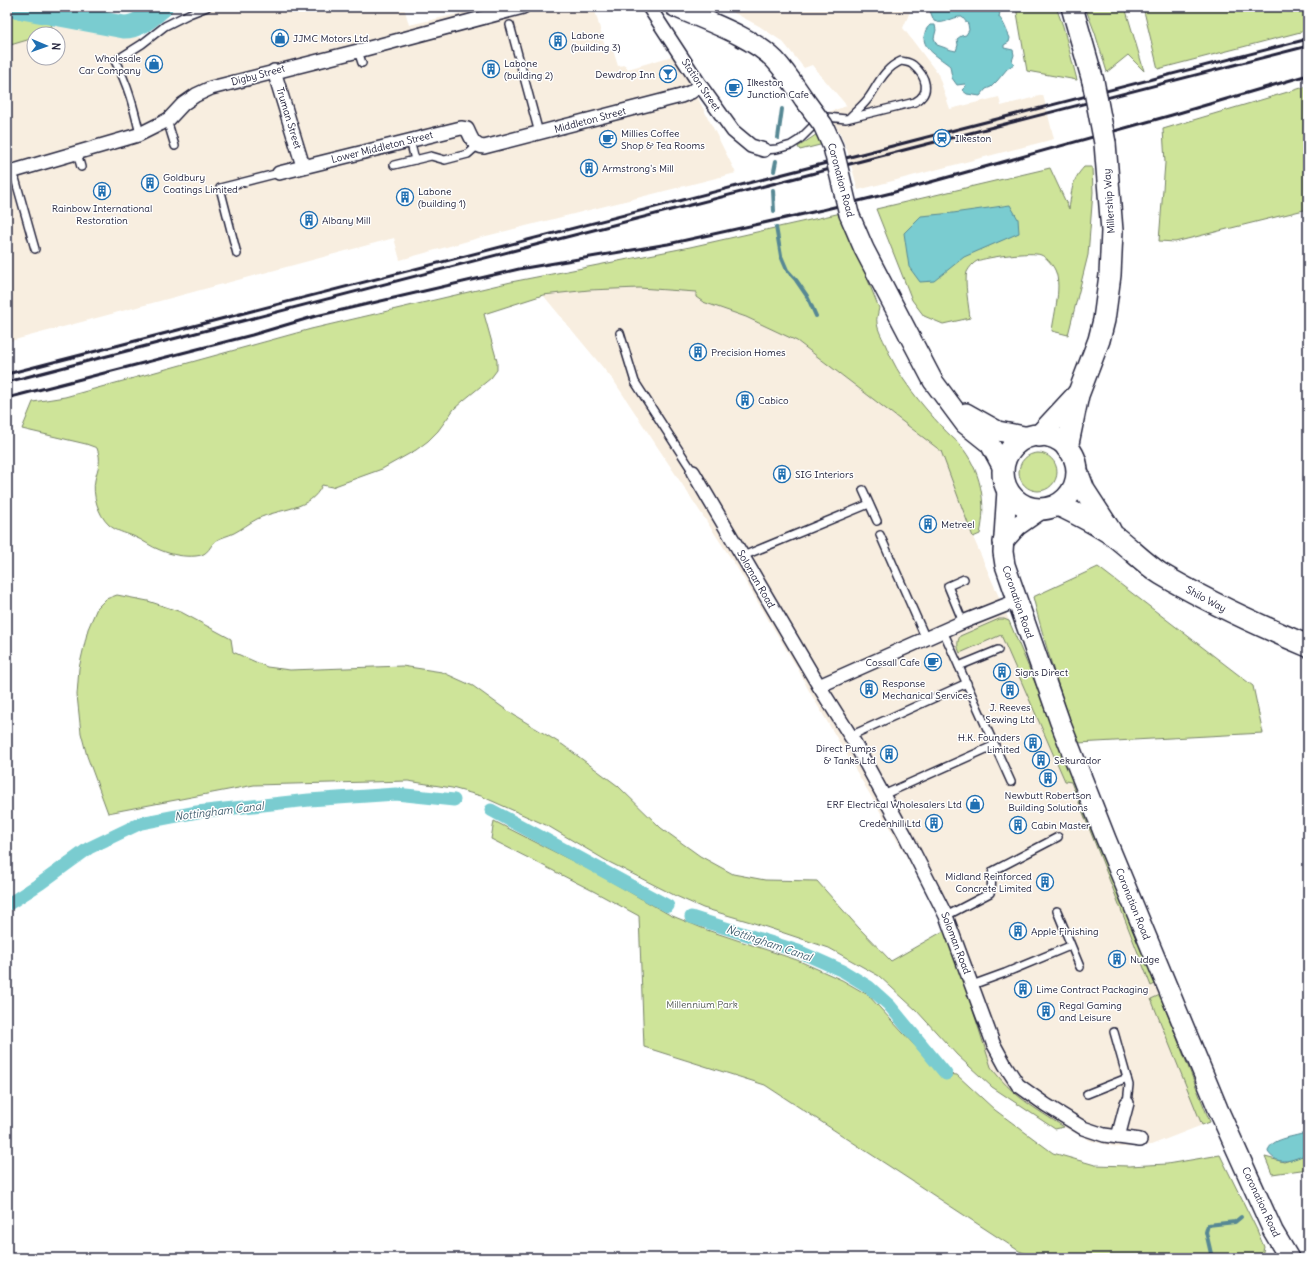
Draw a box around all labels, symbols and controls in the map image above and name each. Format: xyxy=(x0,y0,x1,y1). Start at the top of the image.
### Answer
north arrow xyxy=(26,26,66,66)
shop icon: JJMC Motors Ltd xyxy=(270,28,290,48)
place label: Labone (building 3) xyxy=(571,29,620,54)
building icon: Labone (building 3) xyxy=(548,31,568,51)
place label: JJMC Motors Ltd xyxy=(293,32,369,45)
text: N xyxy=(49,42,63,50)
place label: Wholesale Car Company xyxy=(79,52,141,77)
shop icon: Wholesale Car Company xyxy=(144,54,164,74)
street label: Station Street xyxy=(679,56,724,114)
place label: Labone (building 2) xyxy=(504,57,553,82)
building icon: Labone (building 2) xyxy=(481,59,501,79)
street label: Digby Street xyxy=(230,61,287,88)
bar icon: Dewdrop Inn xyxy=(658,64,678,84)
place label: Dewdrop Inn xyxy=(595,68,655,81)
place label: Ilkeston Junction Cafe xyxy=(747,76,809,101)
cafe icon: Ilkeston Junction Cafe xyxy=(724,78,744,98)
street label: Truman Street xyxy=(273,86,305,151)
street label: Middleton Street xyxy=(553,104,628,136)
place label: Millies Coffee Shop & Tea Rooms xyxy=(621,127,705,152)
street label: Lower Middleton Street xyxy=(330,128,435,166)
station icon: Ilkeston xyxy=(932,128,952,148)
cafe icon: Millies Coffee Shop & Tea Rooms xyxy=(598,129,618,149)
place label: Ilkeston xyxy=(955,132,992,145)
street label: Coronation Road xyxy=(825,142,857,219)
building icon: Armstrong's Mill xyxy=(579,158,599,178)
place label: Armstrong's Mill xyxy=(602,162,674,175)
street label: Millership Way xyxy=(1100,168,1118,234)
place label: Goldbury Coatings Limited xyxy=(163,171,238,196)
building icon: Goldbury Coatings Limited xyxy=(140,173,160,193)
building icon: Rainbow International Restoration xyxy=(92,181,112,201)
place label: Labone (building 1) xyxy=(418,185,466,210)
building icon: Labone (building 1) xyxy=(395,187,415,207)
place label: Rainbow International Restoration xyxy=(52,202,152,227)
building icon: Albany Mill xyxy=(299,210,319,230)
place label: Albany Mill xyxy=(322,214,370,227)
building icon: Precision Homes xyxy=(688,342,708,362)
place label: Precision Homes xyxy=(711,346,786,359)
building icon: Cabico xyxy=(735,390,755,410)
place label: Cabico xyxy=(758,394,789,407)
building icon: SIG Interiors xyxy=(772,464,792,484)
place label: SIG Interiors xyxy=(795,468,854,481)
building icon: Metreel xyxy=(918,514,938,534)
place label: Metreel xyxy=(941,518,975,531)
street label: Soloman Road xyxy=(734,548,778,611)
street label: Coronation Road xyxy=(999,564,1037,640)
street label: Shilo Way xyxy=(1184,583,1228,615)
cafe icon: Cossall Cafe xyxy=(923,652,943,672)
place label: Cossall Cafe xyxy=(866,656,920,669)
building icon: Signs Direct xyxy=(992,662,1012,682)
place label: Signs Direct xyxy=(1015,666,1069,679)
place label: Response Mechanical Services xyxy=(882,677,973,702)
building icon: Response Mechanical Services xyxy=(859,679,879,699)
building icon: J. Reeves Sewing Ltd xyxy=(1000,680,1020,700)
place label: J. Reeves Sewing Ltd xyxy=(985,701,1035,726)
place label: H.K. Founders Limited xyxy=(958,731,1020,756)
building icon: H.K. Founders Limited xyxy=(1023,733,1043,753)
place label: Direct Pumps & Tanks Ltd xyxy=(816,742,876,767)
building icon: Direct Pumps & Tanks Ltd xyxy=(879,744,899,764)
building icon: Sekurador xyxy=(1031,750,1051,770)
place label: Sekurador xyxy=(1054,754,1101,767)
building icon: Newbutt Robertson Building Solutions xyxy=(1038,768,1058,788)
place label: Newbutt Robertson Building Solutions xyxy=(1005,789,1092,814)
shop icon: ERF Electrical Wholesalers Ltd xyxy=(965,794,985,814)
water label: Nottingham Canal xyxy=(174,798,266,823)
place label: ERF Electrical Wholesalers Ltd xyxy=(827,798,962,811)
building icon: Credenhill Ltd xyxy=(924,813,944,833)
building icon: Cabin Master xyxy=(1008,815,1028,835)
place label: Credenhill Ltd xyxy=(859,817,921,830)
place label: Cabin Master xyxy=(1031,819,1090,832)
street label: Coronation Road xyxy=(1113,866,1153,942)
place label: Midland Reinforced Concrete Limited xyxy=(945,870,1032,895)
building icon: Midland Reinforced Concrete Limited xyxy=(1035,872,1055,892)
street label: Soloman Road xyxy=(938,910,974,976)
building icon: Apple Finishing xyxy=(1008,921,1028,941)
water label: Nottingham Canal xyxy=(724,922,815,965)
place label: Apple Finishing xyxy=(1031,925,1099,938)
building icon: Nudge xyxy=(1107,949,1127,969)
place label: Nudge xyxy=(1130,953,1160,966)
building icon: Lime Contract Packaging xyxy=(1013,979,1033,999)
place label: Lime Contract Packaging xyxy=(1036,983,1148,996)
park label: Millennium Park xyxy=(666,998,738,1011)
place label: Regal Gaming and Leisure xyxy=(1059,999,1122,1024)
building icon: Regal Gaming and Leisure xyxy=(1036,1001,1056,1021)
street label: Coronation Road xyxy=(1239,1165,1283,1239)

